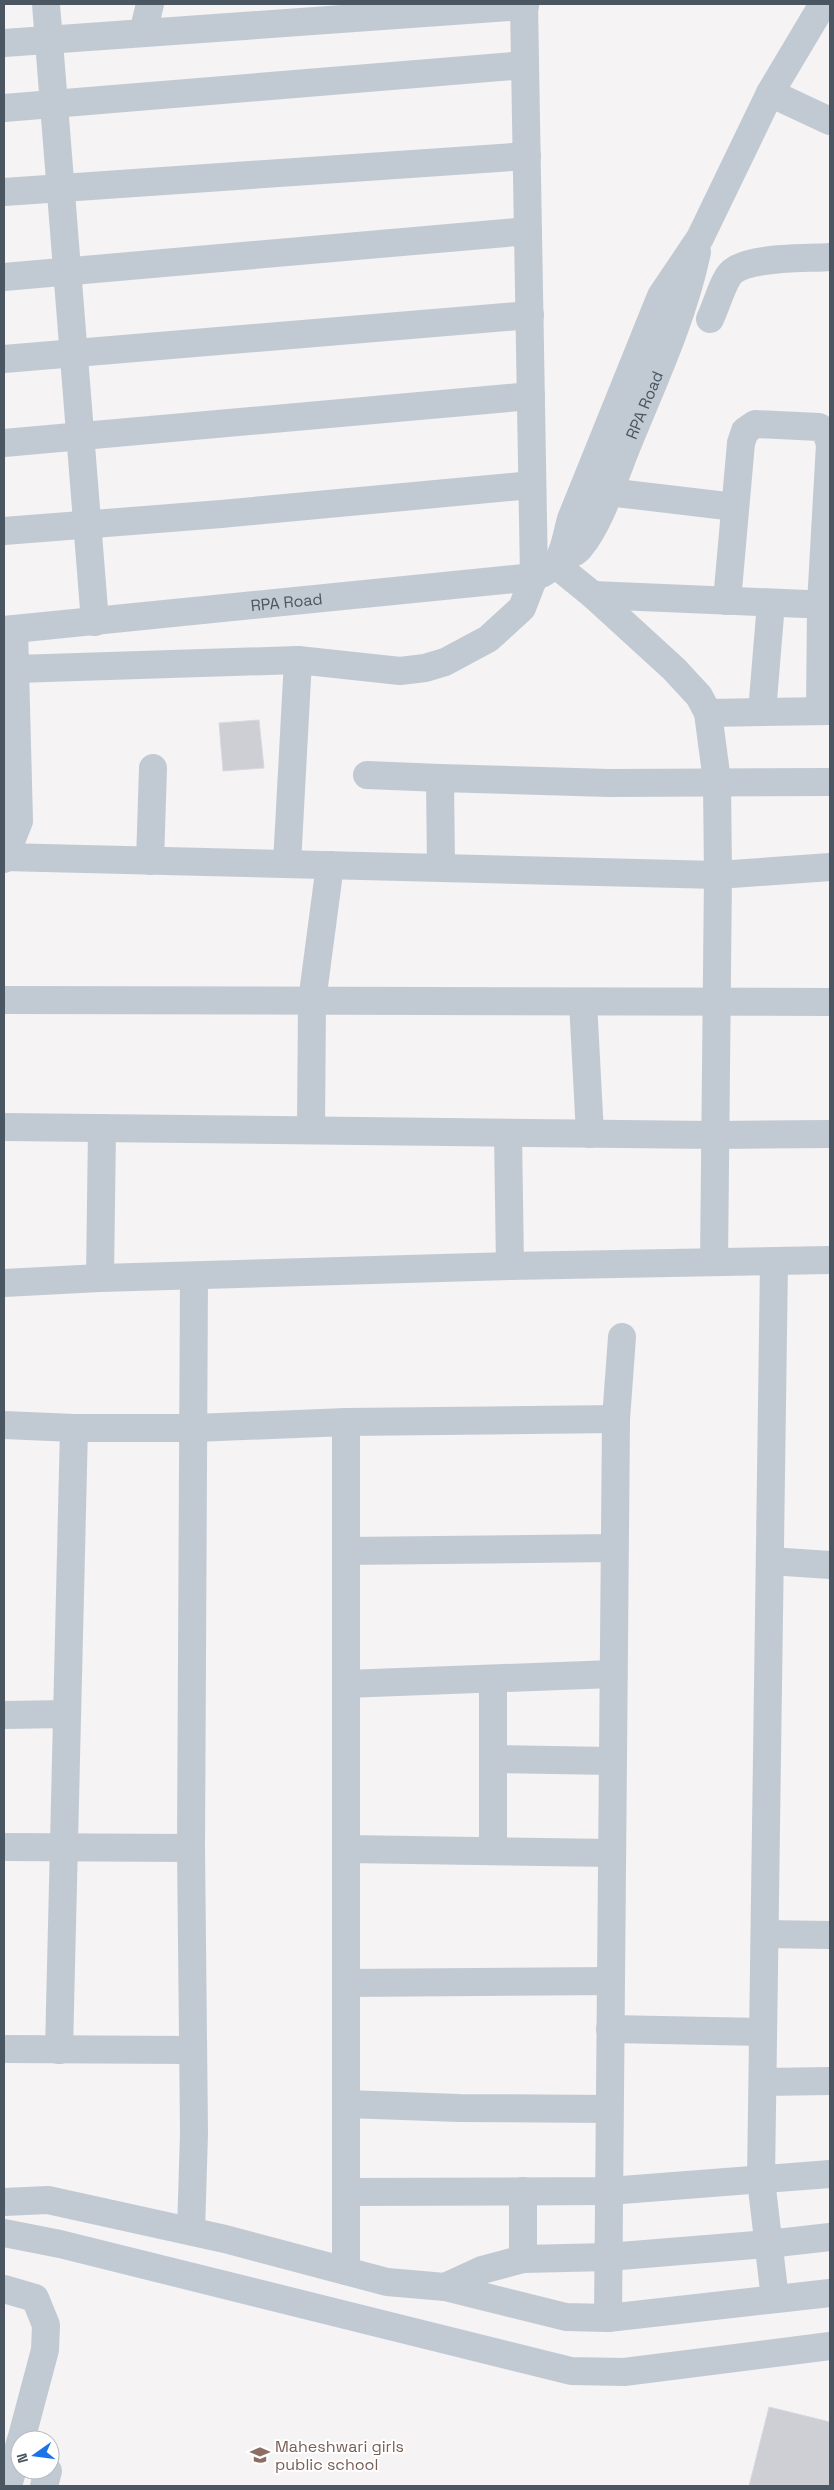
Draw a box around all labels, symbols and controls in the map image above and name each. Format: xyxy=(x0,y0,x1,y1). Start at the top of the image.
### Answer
street label: RPA Road xyxy=(621,368,668,443)
street label: RPA Road xyxy=(250,588,324,616)
north arrow xyxy=(10,2430,60,2480)
place label: Maheshwari girls public school xyxy=(275,2436,404,2475)
school or university icon: Maheshwari girls public school xyxy=(249,2444,271,2466)
text: N xyxy=(13,2451,32,2465)

